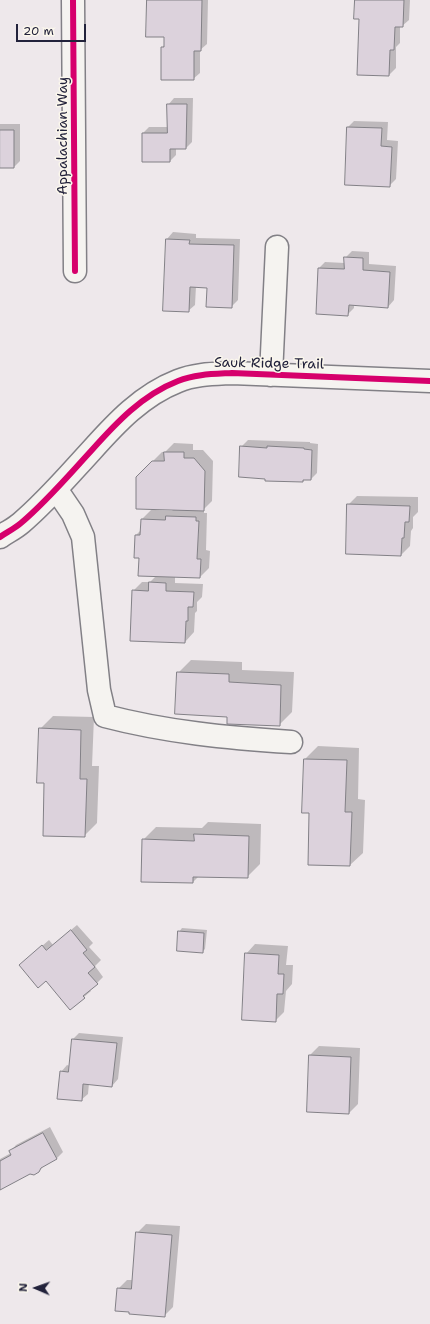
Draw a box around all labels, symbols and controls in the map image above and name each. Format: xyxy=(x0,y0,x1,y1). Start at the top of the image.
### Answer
scale bar xyxy=(18,16,88,42)
text: 20 m xyxy=(23,23,54,39)
street label: Appalachian Way xyxy=(55,77,71,195)
street label: Sauk Ridge Trail xyxy=(214,355,324,373)
north arrow xyxy=(16,1268,56,1308)
text: N xyxy=(16,1283,31,1292)

